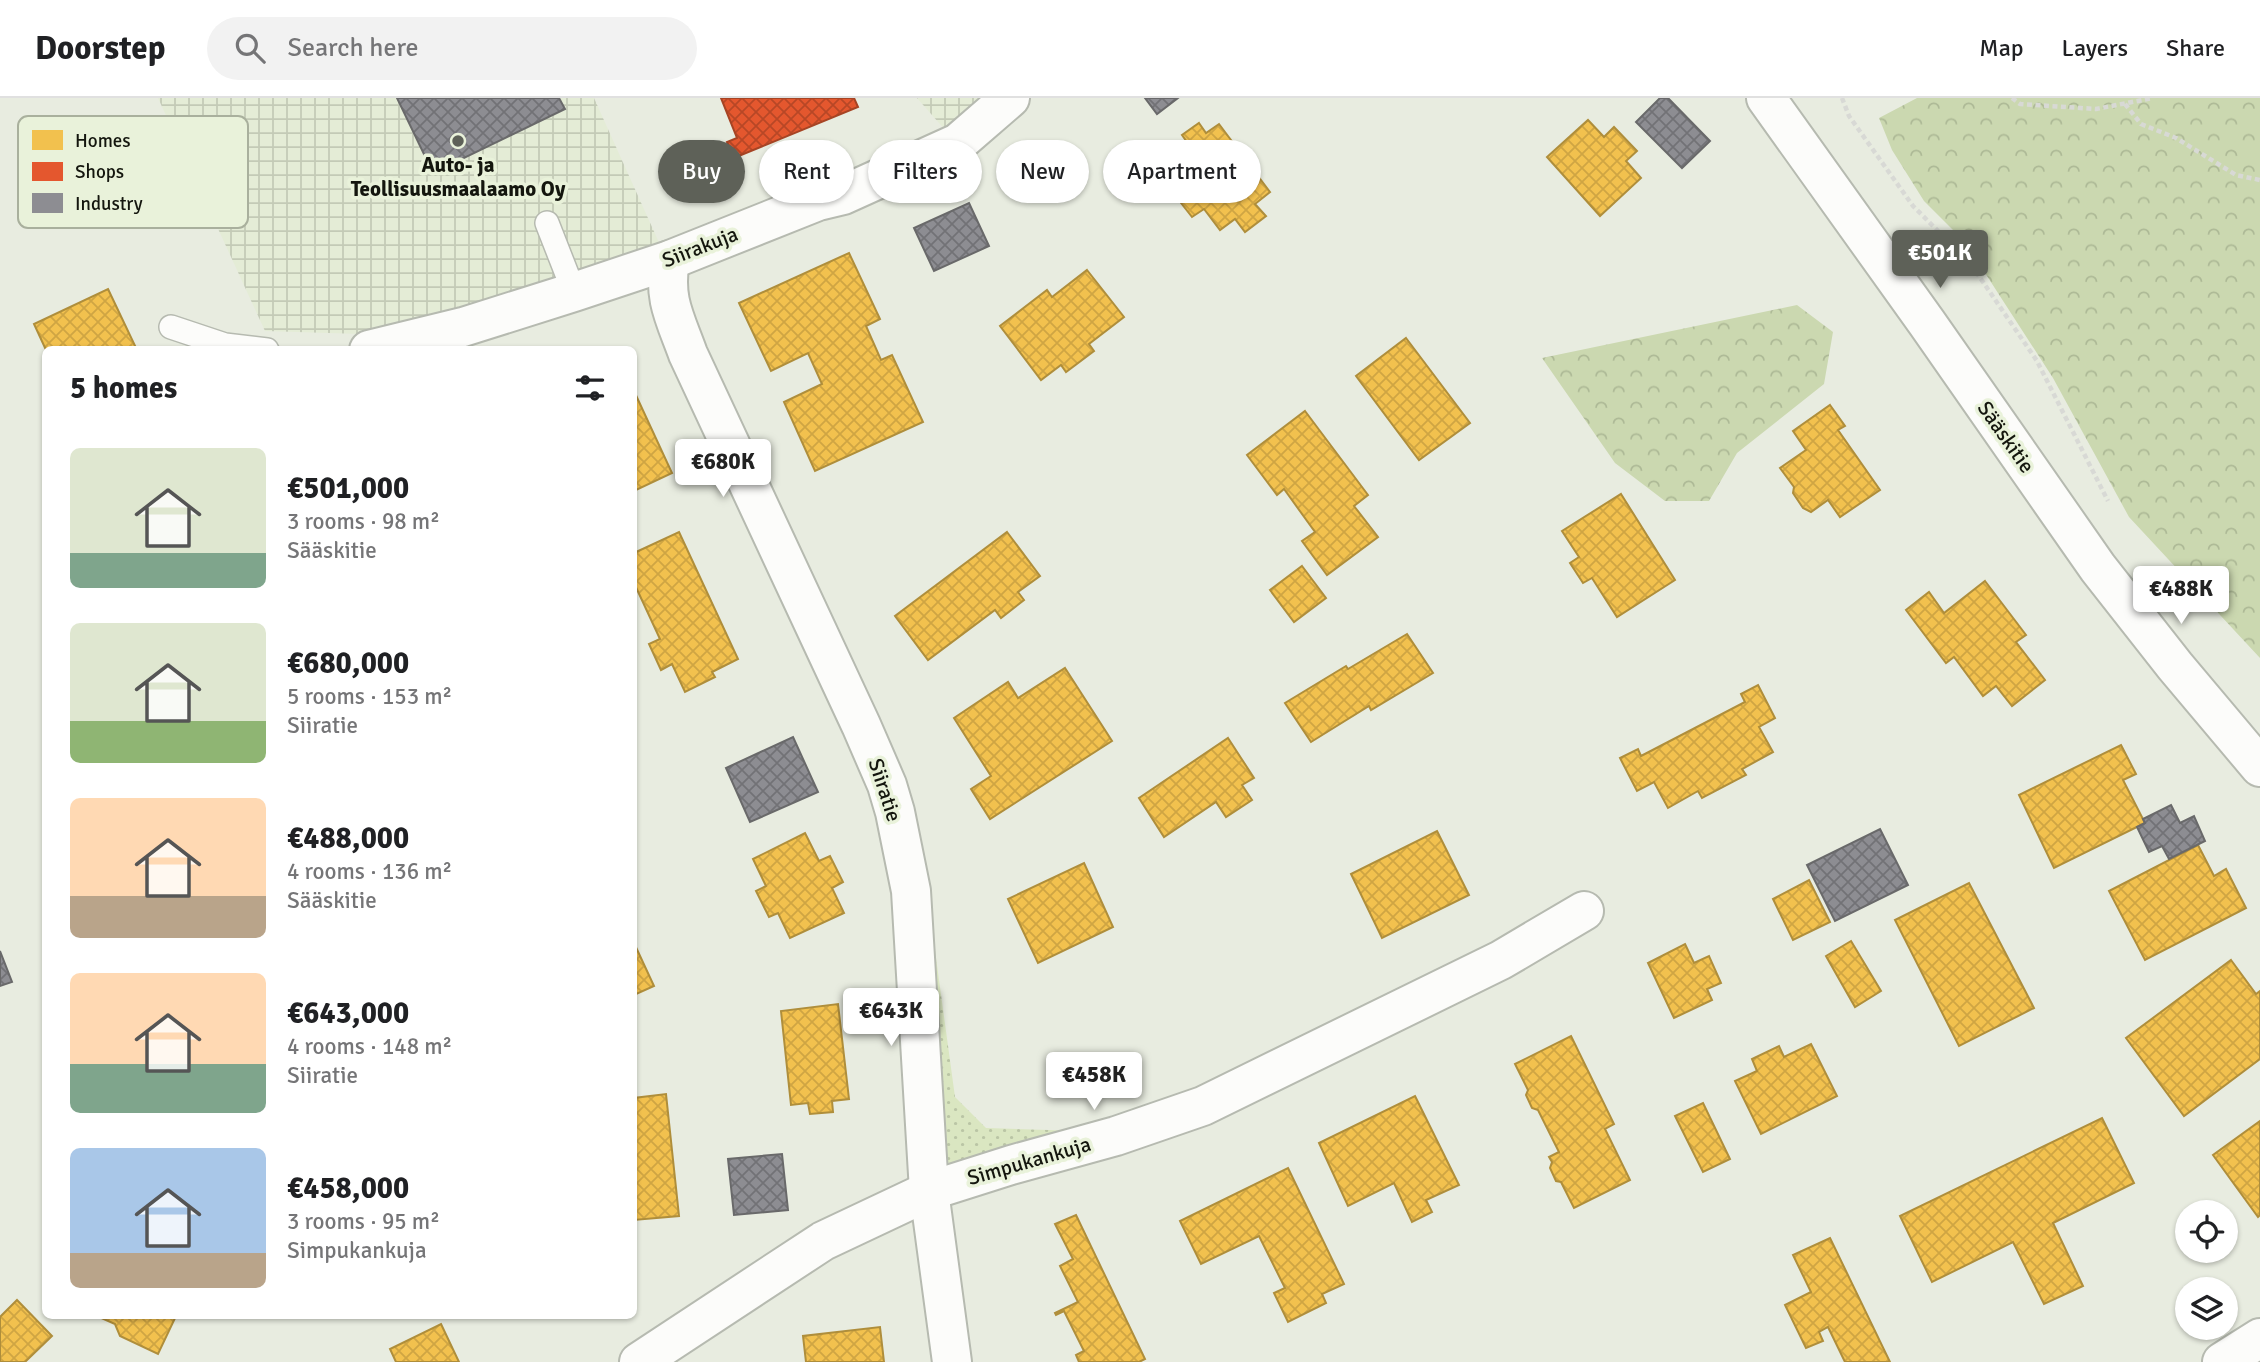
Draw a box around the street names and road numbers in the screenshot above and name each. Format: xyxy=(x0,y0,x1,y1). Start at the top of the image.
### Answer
street label: Siirakuja xyxy=(658,221,742,273)
street label: Sääskitie xyxy=(1972,396,2040,478)
street label: Siiratie xyxy=(863,755,907,825)
street label: Simpukankuja xyxy=(964,1131,1094,1191)

